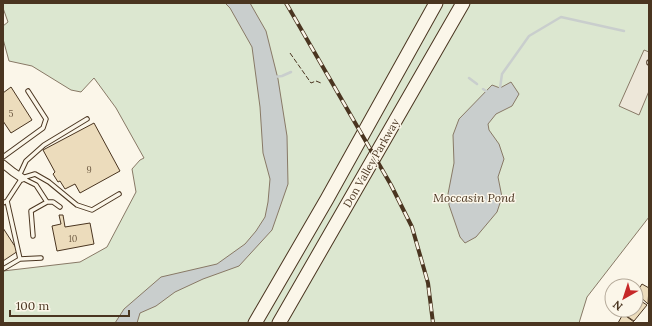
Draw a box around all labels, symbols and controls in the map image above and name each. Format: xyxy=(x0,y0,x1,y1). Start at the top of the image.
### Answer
house number: 5 xyxy=(9,108,14,119)
street label: Don Valley Parkway xyxy=(340,116,402,210)
house number: 9 xyxy=(86,164,92,175)
water label: Moccasin Pond xyxy=(433,190,515,205)
house number: 10 xyxy=(69,233,78,244)
north arrow xyxy=(604,278,644,318)
scale bar xyxy=(10,292,129,318)
text: N xyxy=(610,297,625,314)
text: 100 m xyxy=(16,298,49,313)

